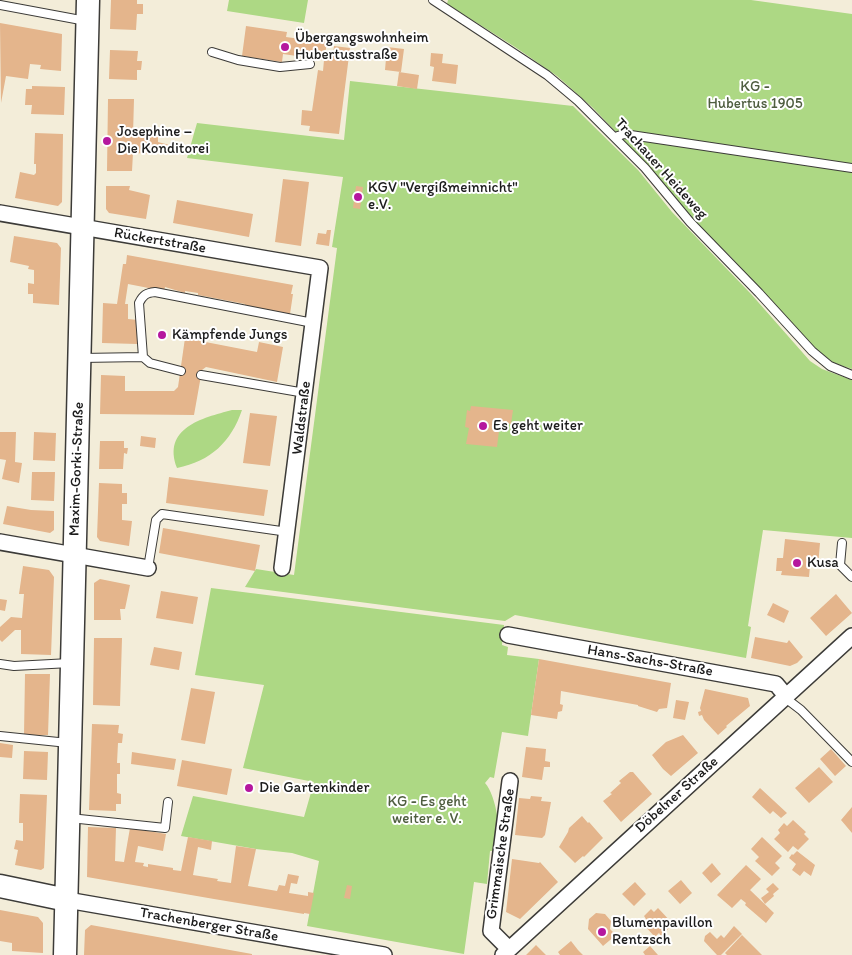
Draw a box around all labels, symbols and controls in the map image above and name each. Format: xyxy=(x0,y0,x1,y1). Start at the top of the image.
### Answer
place label: Übergangswohnheim Hubertusstraße xyxy=(295,29,429,64)
marker: Übergangswohnheim Hubertusstraße xyxy=(279,41,291,53)
park label: KG - Hubertus 1905 xyxy=(707,78,803,113)
street label: Trachauer Heideweg xyxy=(611,115,711,223)
place label: Josephine – Die Konditorei xyxy=(117,123,209,158)
marker: Josephine – Die Konditorei xyxy=(101,135,113,147)
place label: KGV "Vergißmeinnicht" e.V. xyxy=(368,179,518,214)
marker: KGV "Vergißmeinnicht" e.V. xyxy=(352,191,364,203)
street label: Rückertstraße xyxy=(113,224,207,258)
place label: Kämpfende Jungs xyxy=(172,326,288,344)
marker: Kämpfende Jungs xyxy=(156,329,168,341)
street label: Waldstraße xyxy=(289,380,315,456)
street label: Maxim-Gorki-Straße xyxy=(66,402,88,536)
place label: Es geht weiter xyxy=(493,417,583,435)
marker: Es geht weiter xyxy=(477,420,489,432)
place label: Kusa xyxy=(807,554,839,572)
marker: Kusa xyxy=(791,557,803,569)
street label: Hans-Sachs-Straße xyxy=(586,641,714,681)
street label: Döbelner Straße xyxy=(632,753,722,837)
place label: Die Gartenkinder xyxy=(259,779,369,797)
marker: Die Gartenkinder xyxy=(243,782,255,794)
street label: Grimmaische Straße xyxy=(483,787,519,921)
park label: KG - Es geht weiter e. V. xyxy=(387,793,467,828)
street label: Trachenberger Straße xyxy=(138,904,280,946)
place label: Blumenpavillon Rentzsch xyxy=(612,914,713,949)
marker: Blumenpavillon Rentzsch xyxy=(596,926,608,938)

